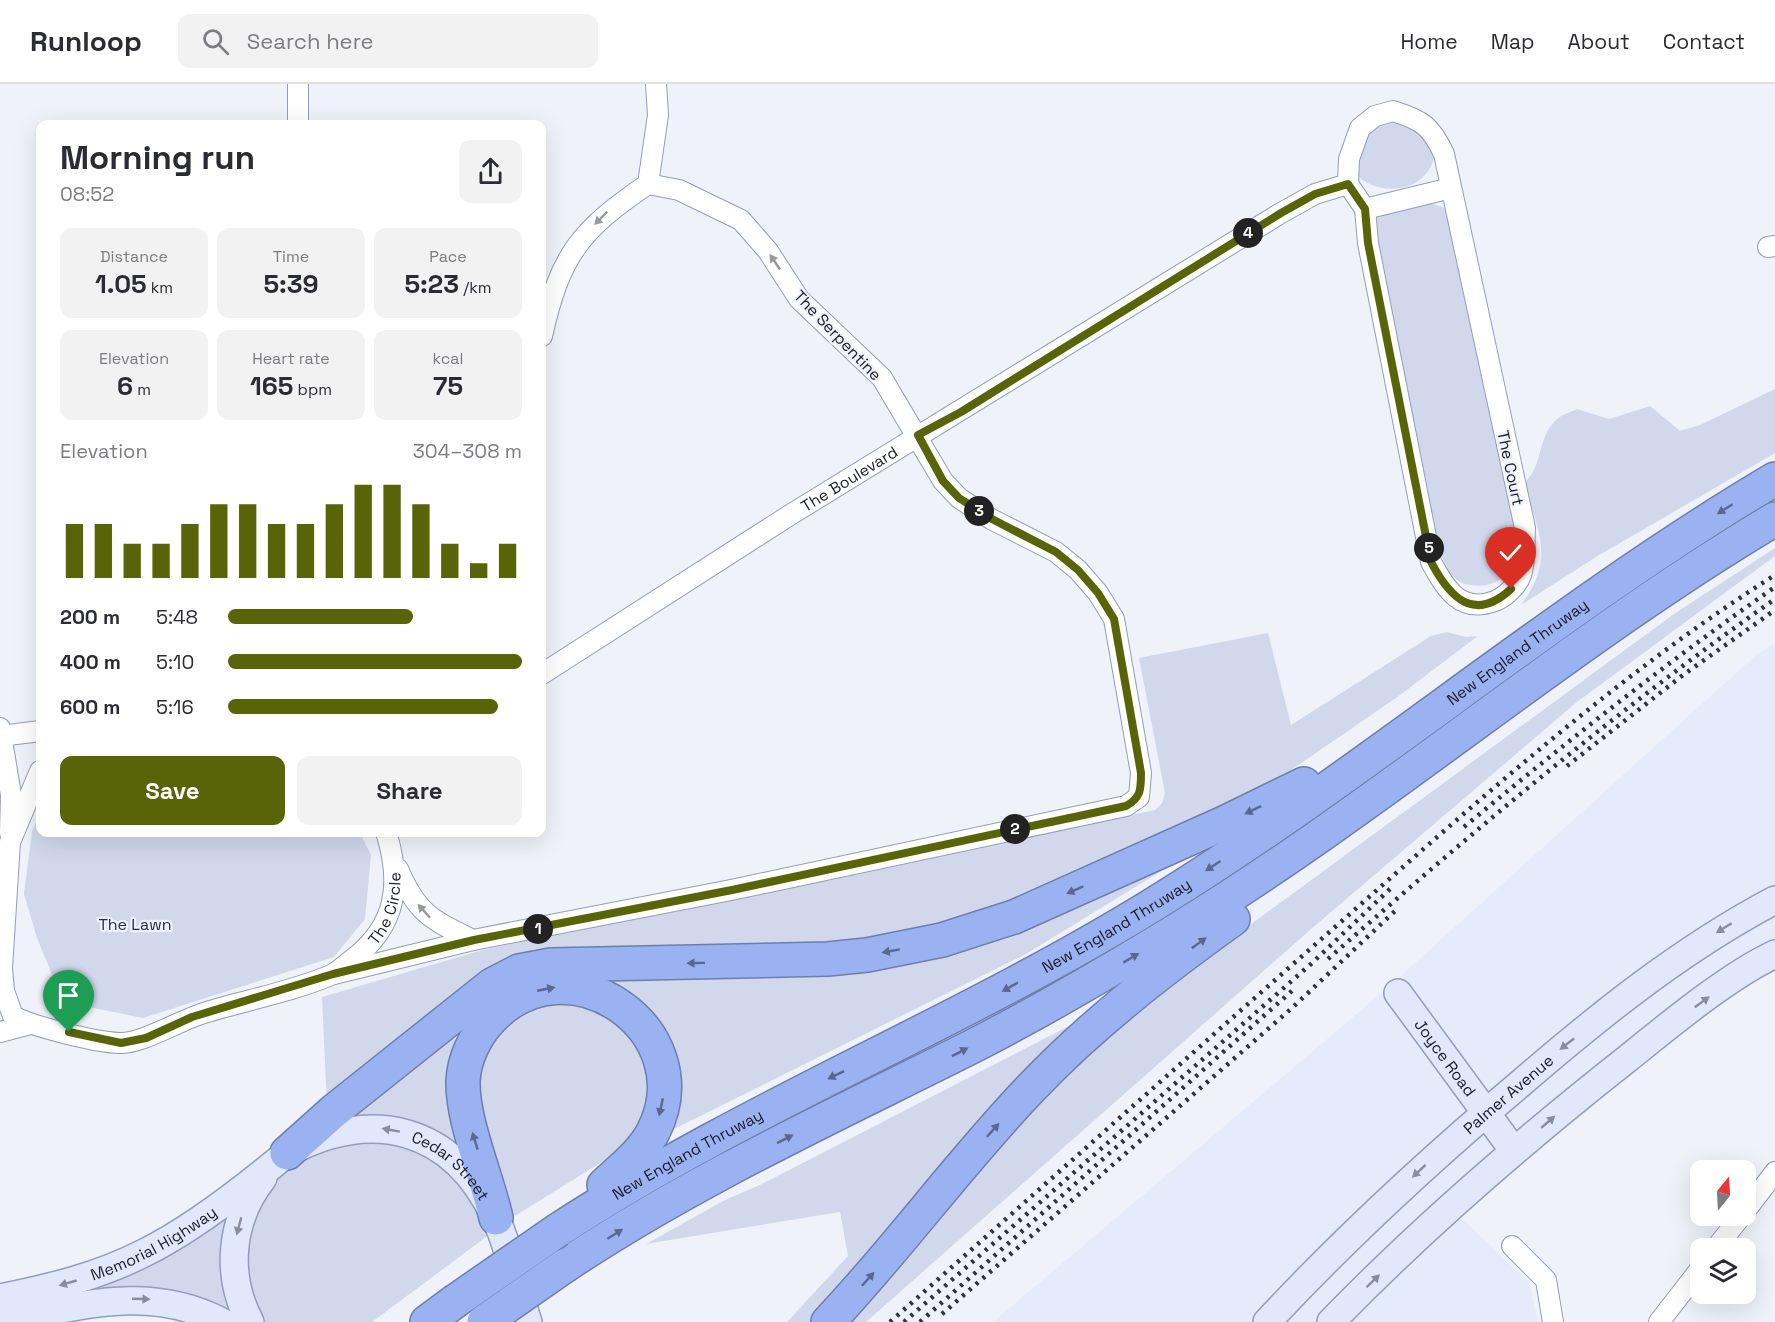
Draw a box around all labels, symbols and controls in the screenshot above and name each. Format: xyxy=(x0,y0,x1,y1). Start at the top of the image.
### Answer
search box xyxy=(178,14,598,68)
text: Runloop xyxy=(30,23,142,59)
icon: search xyxy=(199,25,232,58)
text: Search here xyxy=(247,27,374,55)
text: Home xyxy=(1400,28,1458,55)
text: Map xyxy=(1491,28,1535,55)
text: About xyxy=(1568,28,1630,55)
text: Contact xyxy=(1663,28,1745,55)
text: Morning run xyxy=(60,137,255,179)
button: share xyxy=(459,140,522,203)
text: 08:52 xyxy=(60,181,114,207)
one-way arrow xyxy=(593,211,608,225)
pin: 4 xyxy=(1233,218,1263,248)
text: 4 xyxy=(1243,222,1253,243)
text: Distance xyxy=(100,246,168,267)
text: Time xyxy=(273,246,309,267)
text: Pace xyxy=(429,246,467,267)
one-way arrow xyxy=(770,254,781,270)
text: 1.05 xyxy=(95,267,147,301)
text: 5:39 xyxy=(263,267,319,301)
text: 5:23 xyxy=(404,267,459,301)
text: km xyxy=(147,277,173,298)
text: /km xyxy=(459,277,492,298)
street label: The Serpentine xyxy=(789,286,886,385)
text: Elevation xyxy=(99,348,169,369)
text: Heart rate xyxy=(252,348,330,369)
text: kcal xyxy=(433,348,463,369)
text: 6 xyxy=(117,369,133,403)
text: 165 xyxy=(250,369,293,403)
text: 75 xyxy=(433,369,463,403)
text: m xyxy=(133,379,151,400)
text: bpm xyxy=(293,379,332,400)
street label: The Court xyxy=(1492,429,1529,508)
text: Elevation xyxy=(60,438,148,464)
text: 304–308 m xyxy=(413,438,522,464)
street label: The Boulevard xyxy=(797,441,902,517)
pin: 3 xyxy=(964,496,994,526)
text: 3 xyxy=(974,500,984,521)
one-way arrow xyxy=(1717,504,1733,515)
pin xyxy=(1485,527,1536,589)
pin: 5 xyxy=(1414,533,1444,563)
icon: check xyxy=(1494,536,1527,569)
text: 5 xyxy=(1424,537,1434,558)
street label: New England Thruway xyxy=(1443,594,1592,710)
text: 200 m xyxy=(60,604,120,630)
text: 5:48 xyxy=(156,604,198,630)
text: 400 m xyxy=(60,649,121,675)
text: 5:10 xyxy=(156,649,194,675)
text: 600 m xyxy=(60,694,120,720)
text: 5:16 xyxy=(156,694,194,720)
button: Save xyxy=(60,756,285,825)
button: Share xyxy=(297,756,522,825)
one-way arrow xyxy=(1244,805,1261,814)
pin: 2 xyxy=(1000,814,1030,844)
text: 2 xyxy=(1010,818,1020,839)
one-way arrow xyxy=(1206,860,1222,872)
street label: The Circle xyxy=(363,872,405,949)
street label: New England Thruway xyxy=(1038,874,1195,978)
one-way arrow xyxy=(1066,885,1084,895)
one-way arrow xyxy=(417,903,431,918)
park label: The Lawn xyxy=(98,914,172,935)
pin: 1 xyxy=(523,914,553,944)
text: 1 xyxy=(534,918,542,939)
one-way arrow xyxy=(1715,923,1732,934)
one-way arrow xyxy=(1191,937,1207,949)
one-way arrow xyxy=(881,946,900,955)
one-way arrow xyxy=(1123,953,1140,963)
one-way arrow xyxy=(687,958,706,968)
pin xyxy=(43,970,94,1032)
icon: arrive xyxy=(52,979,85,1012)
one-way arrow xyxy=(1001,982,1018,992)
one-way arrow xyxy=(537,984,556,993)
one-way arrow xyxy=(1694,996,1710,1008)
street label: Joyce Road xyxy=(1409,1015,1480,1101)
one-way arrow xyxy=(1559,1038,1575,1051)
one-way arrow xyxy=(951,1048,969,1058)
street label: Palmer Avenue xyxy=(1459,1050,1558,1139)
one-way arrow xyxy=(827,1070,845,1080)
one-way arrow xyxy=(656,1098,665,1117)
street label: New England Thruway xyxy=(608,1104,767,1205)
one-way arrow xyxy=(1540,1115,1556,1128)
one-way arrow xyxy=(986,1122,1000,1137)
one-way arrow xyxy=(381,1125,400,1134)
street label: Cedar Street xyxy=(409,1126,494,1205)
one-way arrow xyxy=(470,1132,479,1150)
one-way arrow xyxy=(777,1134,794,1144)
north arrow xyxy=(1690,1160,1756,1226)
map controls xyxy=(1690,1160,1756,1304)
one-way arrow xyxy=(1413,1164,1427,1178)
street label: Memorial Highway xyxy=(88,1202,221,1285)
one-way arrow xyxy=(234,1217,243,1235)
one-way arrow xyxy=(607,1228,623,1239)
button: layers xyxy=(1690,1238,1756,1304)
one-way arrow xyxy=(861,1272,874,1287)
one-way arrow xyxy=(1365,1274,1380,1288)
one-way arrow xyxy=(59,1278,77,1288)
one-way arrow xyxy=(131,1295,150,1304)

